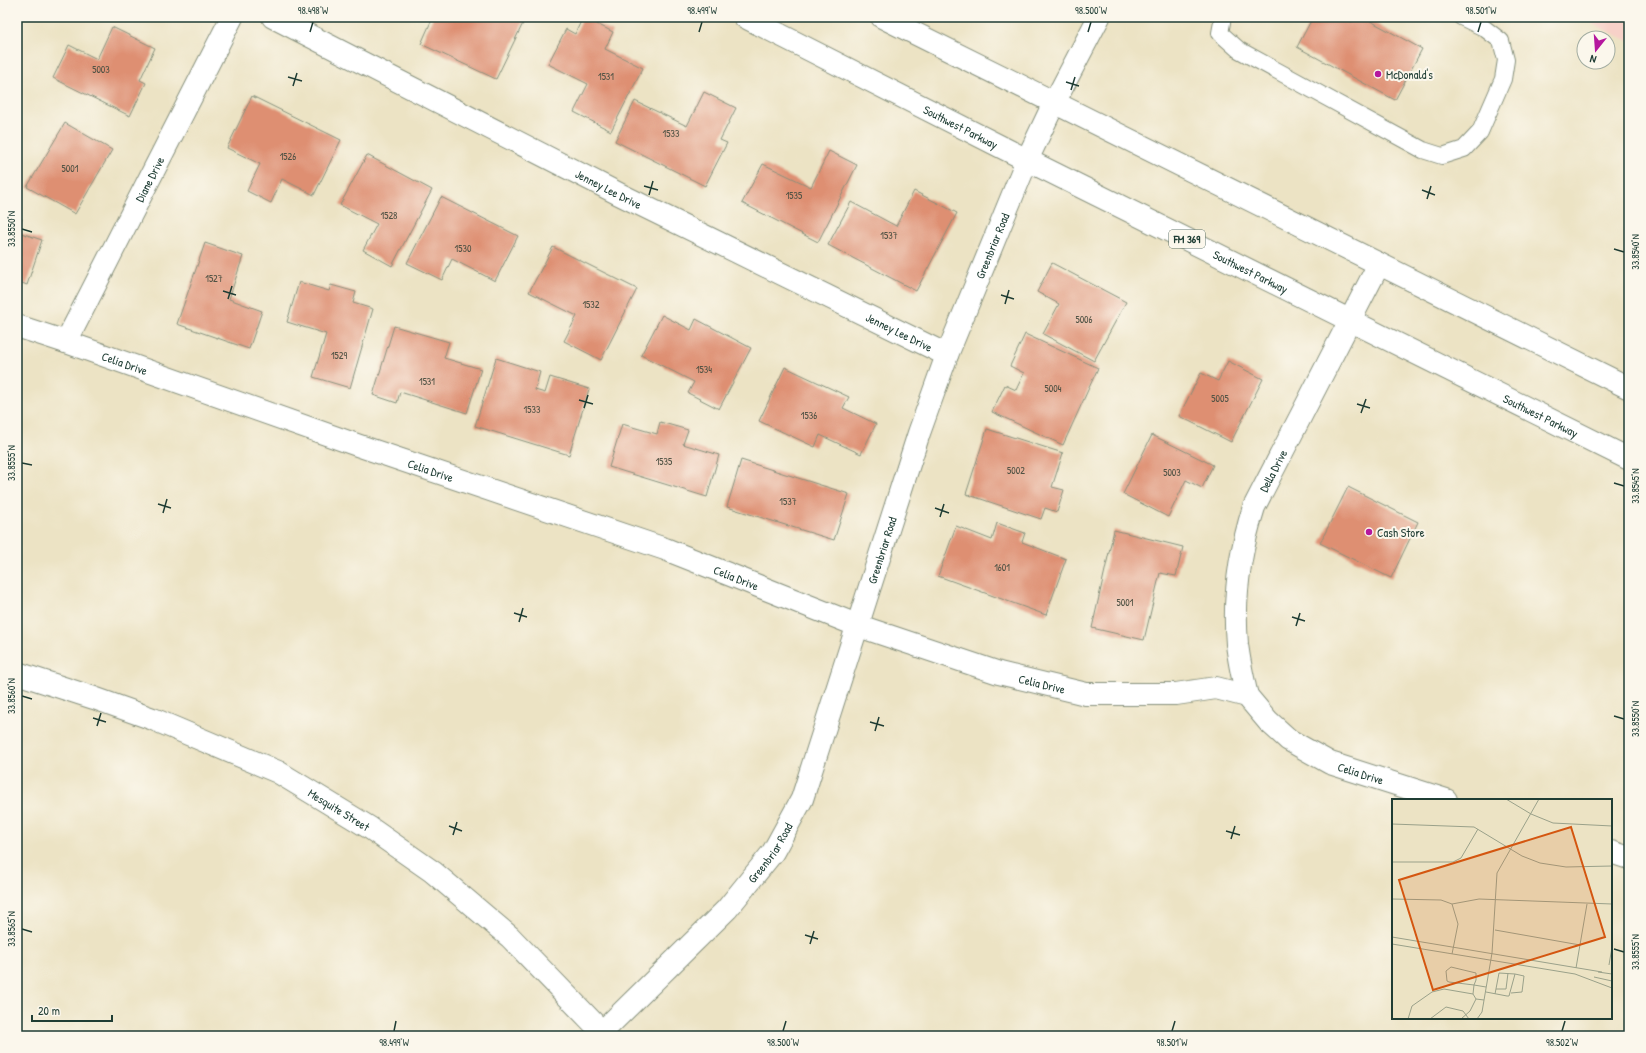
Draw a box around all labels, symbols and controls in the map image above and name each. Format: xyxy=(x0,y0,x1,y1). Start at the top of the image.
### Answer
text: 98.498°W xyxy=(298,4,329,17)
text: 98.499°W xyxy=(687,4,718,17)
text: 98.500°W xyxy=(1075,4,1108,17)
text: 98.501°W xyxy=(1466,4,1497,17)
north arrow xyxy=(1576,30,1616,70)
text: N xyxy=(1588,52,1598,67)
house number: 5003 xyxy=(92,63,110,76)
place label: McDonald's xyxy=(1386,66,1433,83)
marker: McDonald's xyxy=(1373,69,1383,79)
house number: 1531 xyxy=(598,70,614,83)
street label: Southwest Parkway xyxy=(921,100,1001,153)
house number: 1533 xyxy=(663,127,680,140)
house number: 1526 xyxy=(280,150,296,163)
street label: Diane Drive xyxy=(131,153,168,205)
house number: 5001 xyxy=(62,162,79,175)
street label: Jenney Lee Drive xyxy=(573,165,645,212)
house number: 1535 xyxy=(786,189,803,202)
house number: 1528 xyxy=(381,209,397,222)
street label: Greenbriar Road xyxy=(971,210,1013,281)
text: 33.8550°N xyxy=(5,211,18,247)
house number: 1537 xyxy=(880,229,898,242)
road number: FM 369 xyxy=(1169,230,1205,248)
text: 33.8540°N xyxy=(1629,234,1642,270)
house number: 1530 xyxy=(455,242,472,255)
street label: Southwest Parkway xyxy=(1210,245,1291,297)
house number: 1527 xyxy=(205,272,223,285)
house number: 1532 xyxy=(582,298,600,311)
street label: Jenney Lee Drive xyxy=(863,308,936,355)
house number: 5006 xyxy=(1075,313,1093,326)
street label: Celia Drive xyxy=(100,347,150,379)
house number: 1529 xyxy=(331,349,347,362)
house number: 1534 xyxy=(696,363,712,376)
house number: 1531 xyxy=(419,375,435,388)
house number: 5004 xyxy=(1045,382,1062,395)
street label: Southwest Parkway xyxy=(1501,389,1581,441)
house number: 5005 xyxy=(1211,392,1229,405)
house number: 1533 xyxy=(524,403,541,416)
house number: 1536 xyxy=(801,409,817,422)
text: 33.8555°N xyxy=(5,445,18,481)
street label: Della Drive xyxy=(1255,446,1291,495)
street label: Celia Drive xyxy=(406,454,456,486)
house number: 1535 xyxy=(656,455,673,468)
house number: 5002 xyxy=(1007,464,1025,477)
house number: 5003 xyxy=(1163,466,1181,479)
text: 33.8545°N xyxy=(1629,468,1642,504)
house number: 1537 xyxy=(779,495,797,508)
street label: Greenbriar Road xyxy=(863,514,900,586)
place label: Cash Store xyxy=(1377,524,1425,541)
marker: Cash Store xyxy=(1364,527,1374,537)
street label: Celia Drive xyxy=(711,561,762,594)
house number: 1601 xyxy=(994,561,1010,574)
house number: 5001 xyxy=(1117,596,1134,609)
street label: Celia Drive xyxy=(1017,670,1067,697)
text: 33.8560°N xyxy=(5,678,18,714)
text: 33.8550°N xyxy=(1629,701,1642,737)
street label: Celia Drive xyxy=(1336,758,1386,788)
street label: Mesquite Street xyxy=(305,784,374,835)
inset map xyxy=(1392,799,1612,1019)
street label: Greenbriar Road xyxy=(743,819,796,886)
text: 33.8565°N xyxy=(5,911,18,947)
text: 33.8555°N xyxy=(1629,934,1642,970)
scale bar xyxy=(32,997,112,1023)
text: 20 m xyxy=(38,1002,60,1019)
text: 98.499°W xyxy=(379,1036,410,1049)
text: 98.500°W xyxy=(767,1036,800,1049)
text: 98.501°W xyxy=(1157,1036,1188,1049)
text: 98.502°W xyxy=(1546,1036,1579,1049)

